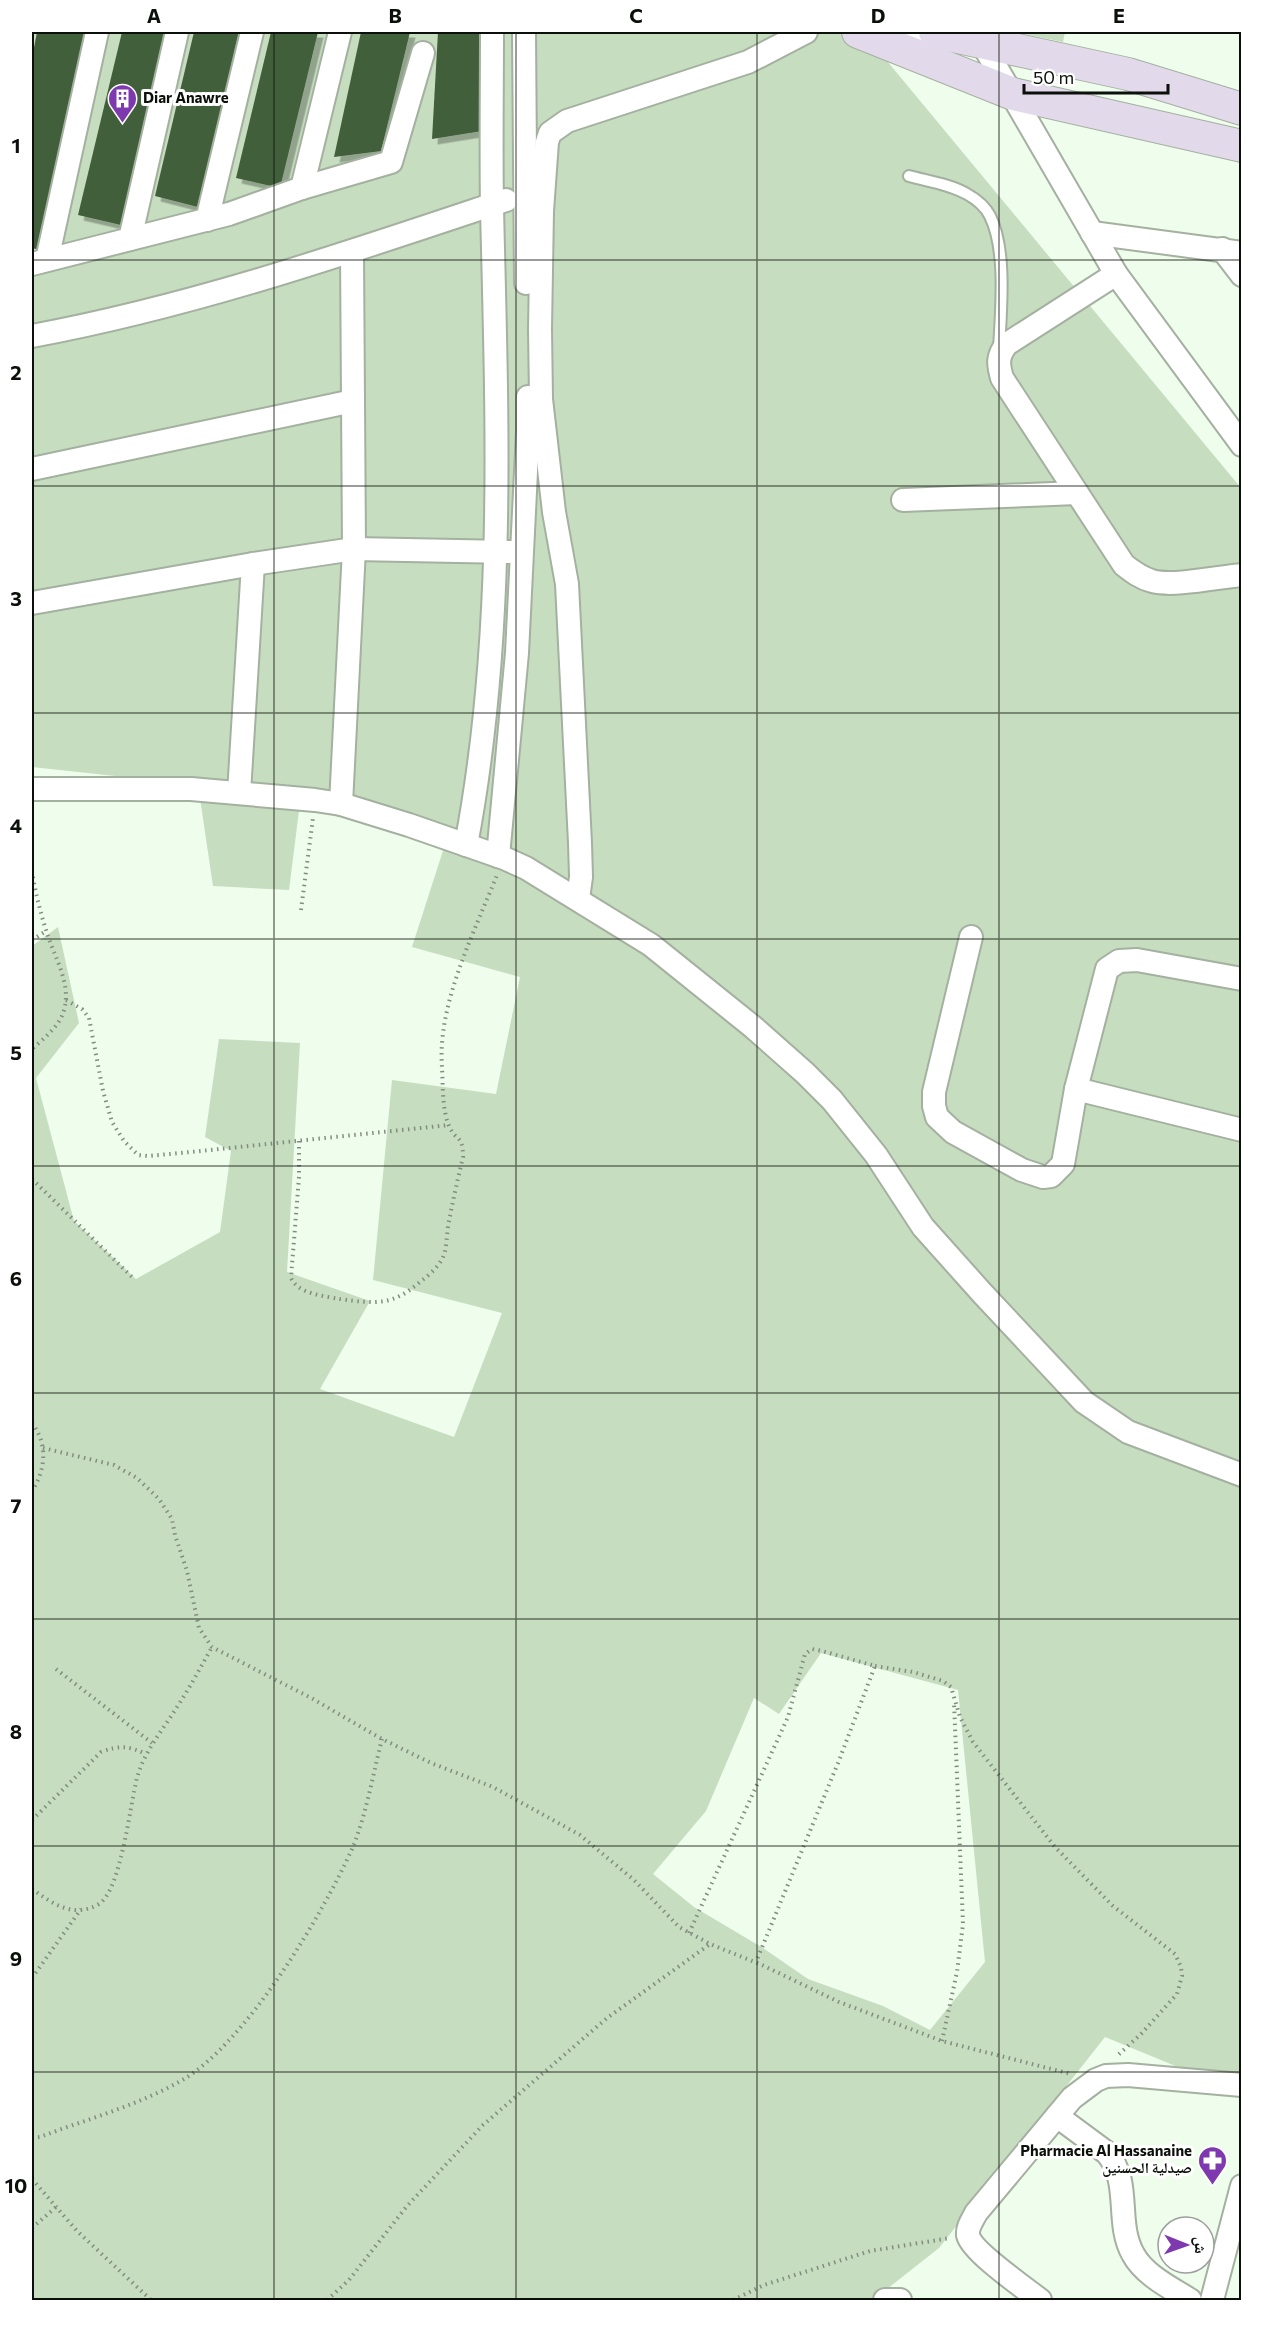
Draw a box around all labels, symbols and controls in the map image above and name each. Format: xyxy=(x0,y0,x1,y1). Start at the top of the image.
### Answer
text: A xyxy=(147,3,161,27)
text: B xyxy=(388,3,402,27)
text: C xyxy=(629,3,643,27)
text: D xyxy=(871,3,885,27)
text: E xyxy=(1113,3,1125,27)
scale bar xyxy=(1024,57,1168,95)
text: 50 m xyxy=(1033,66,1074,88)
building icon: Diar Anawre xyxy=(106,82,138,124)
place label: Diar Anawre xyxy=(143,88,229,106)
text: 1 xyxy=(11,133,21,157)
text: 2 xyxy=(10,360,22,384)
text: 3 xyxy=(10,586,22,610)
text: 4 xyxy=(10,813,22,837)
text: 5 xyxy=(10,1040,22,1064)
text: 6 xyxy=(10,1266,22,1290)
text: 7 xyxy=(11,1493,22,1517)
text: 8 xyxy=(10,1719,22,1743)
text: 9 xyxy=(10,1946,22,1970)
place label: Pharmacie Al Hassanaine صيدلية الحسنين xyxy=(1020,2141,1192,2177)
pharmacy icon: Pharmacie Al Hassanaine صيدلية الحسنين xyxy=(1197,2144,1229,2186)
text: 10 xyxy=(5,2173,27,2197)
north arrow xyxy=(1156,2215,1216,2275)
text: ش xyxy=(1191,2237,1211,2254)

